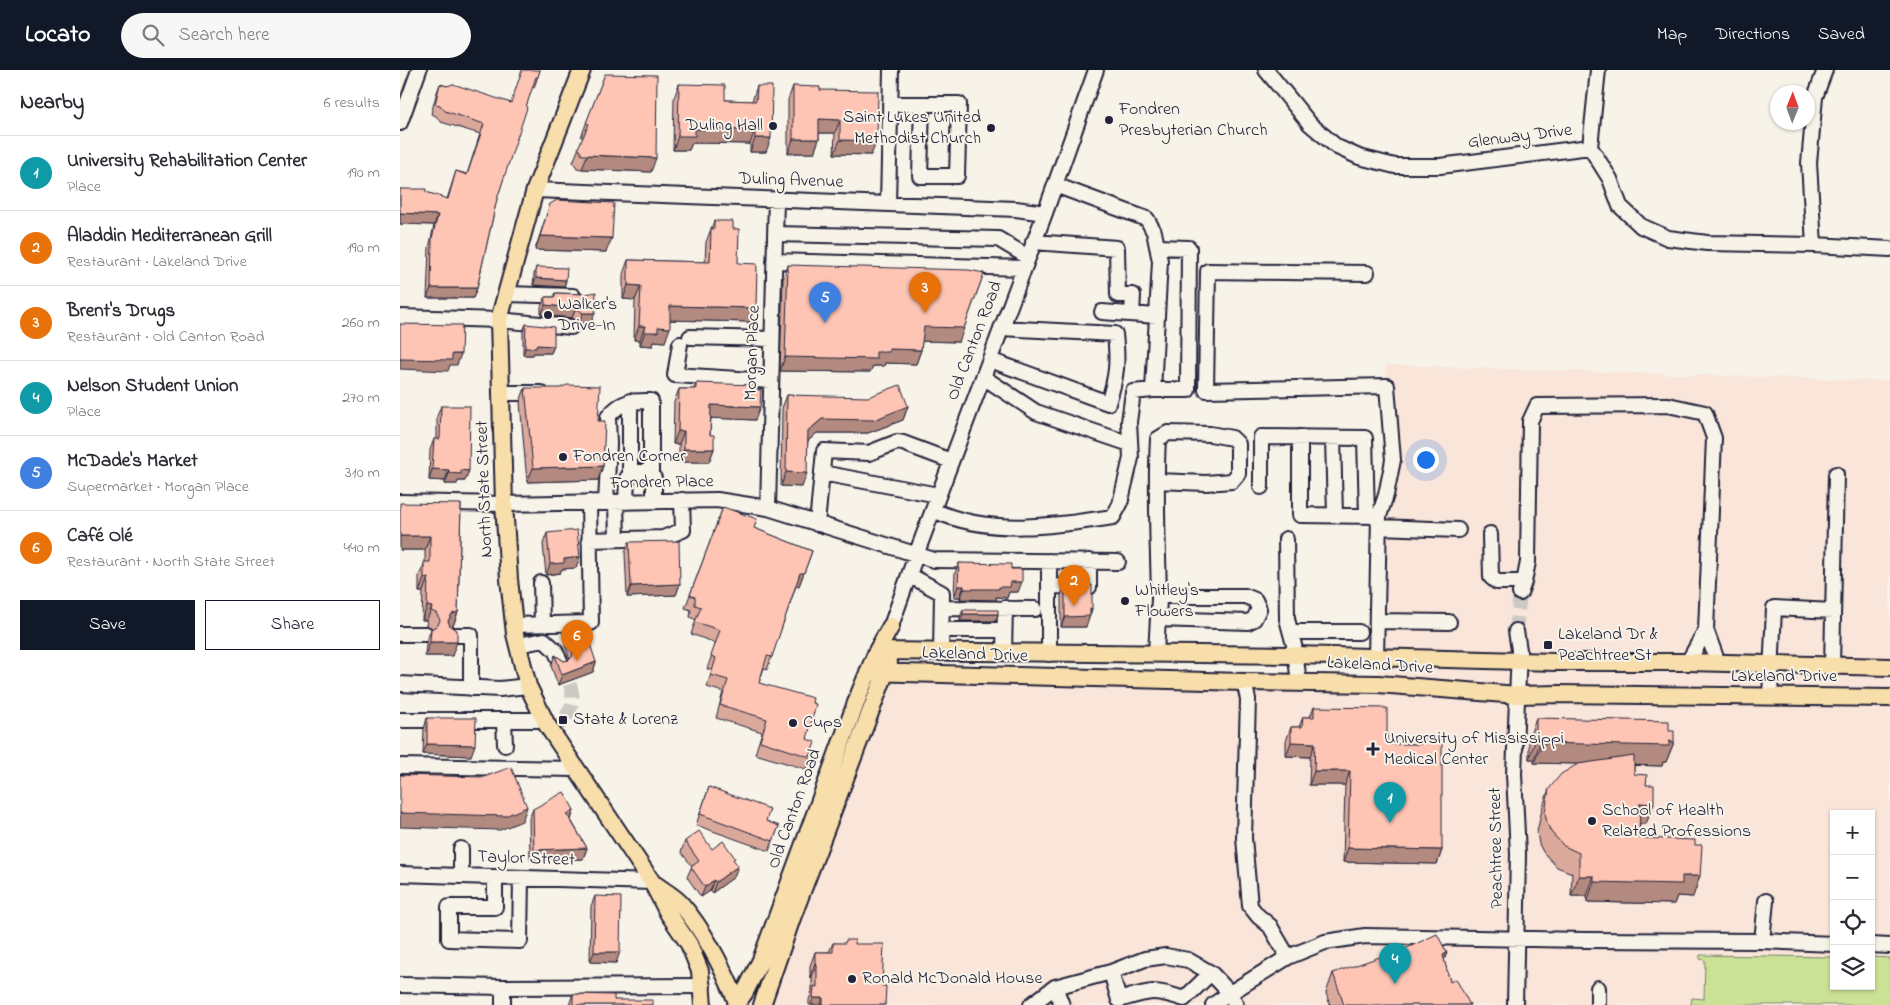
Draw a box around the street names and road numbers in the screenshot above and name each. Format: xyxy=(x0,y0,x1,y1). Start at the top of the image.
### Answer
street label: Glenway Drive xyxy=(1466,118,1575,156)
street label: Duling Avenue xyxy=(737,166,845,197)
street label: Old Canton Road xyxy=(940,278,1010,404)
street label: Morgan Place xyxy=(738,304,769,401)
street label: North State Street xyxy=(470,420,500,558)
street label: Fondren Place xyxy=(609,469,715,497)
street label: Lakeland Drive xyxy=(922,640,1029,670)
street label: Lakeland Drive xyxy=(1326,650,1435,682)
street label: Lakeland Drive xyxy=(1731,664,1838,690)
street label: Old Canton Road xyxy=(761,745,829,873)
street label: Peachtree Street xyxy=(1483,787,1511,909)
street label: Taylor Street xyxy=(477,844,575,874)

